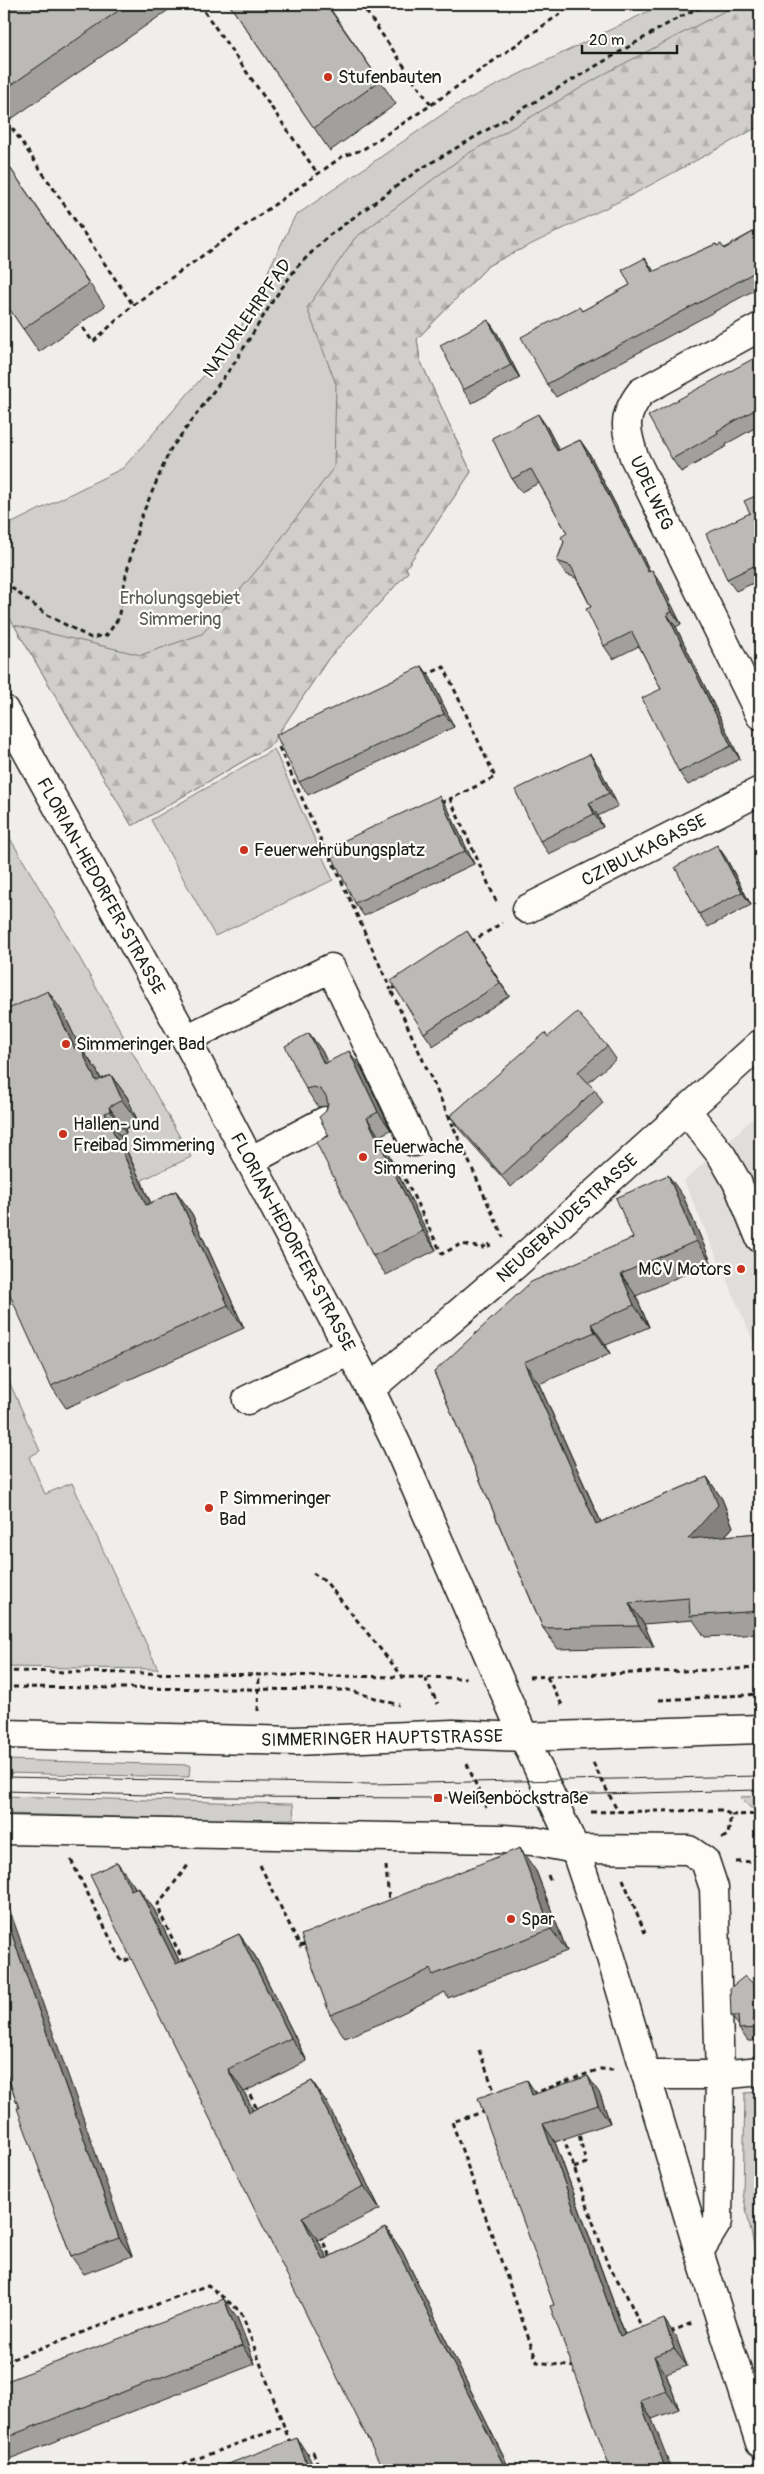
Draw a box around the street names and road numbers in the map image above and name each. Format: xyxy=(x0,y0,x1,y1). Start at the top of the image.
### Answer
street label: NATURLEHRPFAD xyxy=(198,254,297,382)
street label: UDELWEG xyxy=(624,452,679,534)
street label: FLORIAN-HEDORFER-STRASSE xyxy=(31,774,170,999)
street label: CZIBULKAGASSE xyxy=(578,809,711,892)
street label: FLORIAN-HEDORFER-STRASSE xyxy=(225,1129,360,1356)
street label: NEUGEBÄUDESTRASSE xyxy=(492,1149,643,1288)
street label: SIMMERINGER HAUPTSTRASSE xyxy=(261,1725,503,1752)

